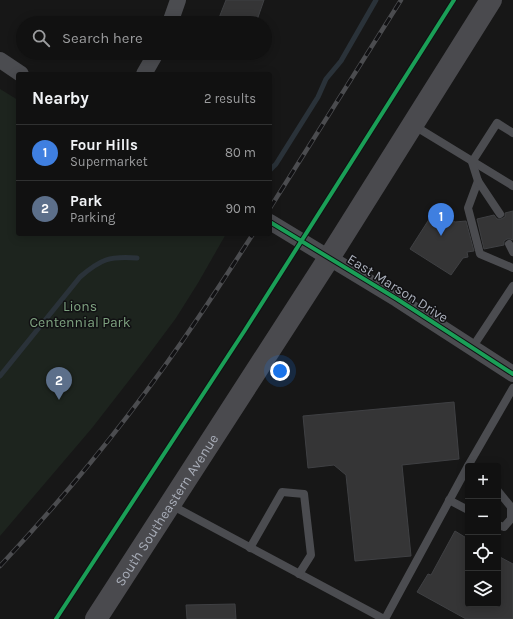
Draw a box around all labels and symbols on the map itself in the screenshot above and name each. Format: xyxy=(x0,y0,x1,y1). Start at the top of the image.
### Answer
pin: 1 xyxy=(428,203,454,236)
street label: East Marson Drive xyxy=(344,251,451,326)
park label: Lions Centennial Park xyxy=(29,298,131,331)
your location xyxy=(270,361,290,381)
pin: 2 xyxy=(46,367,72,400)
street label: South Southeastern Avenue xyxy=(112,431,222,589)

